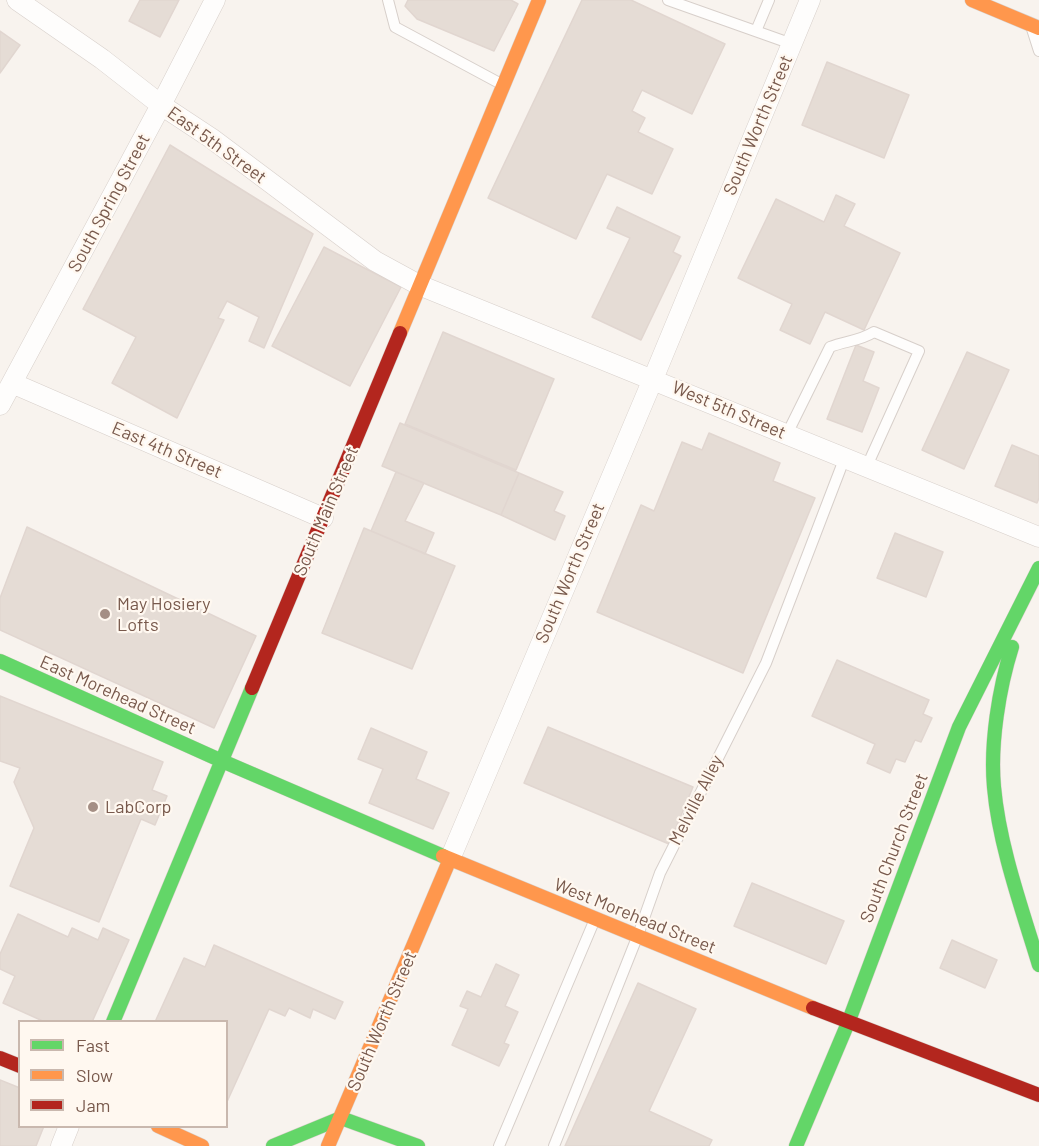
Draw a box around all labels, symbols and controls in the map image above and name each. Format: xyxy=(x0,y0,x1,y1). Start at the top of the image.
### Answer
street label: South Worth Street xyxy=(719,52,797,198)
street label: East 5th Street xyxy=(163,102,271,188)
street label: South Spring Street xyxy=(63,130,155,276)
street label: West 5th Street xyxy=(669,376,789,444)
street label: East 4th Street xyxy=(109,417,225,483)
street label: South Main Street xyxy=(289,443,363,579)
street label: South Worth Street xyxy=(531,500,609,646)
place label: May Hosiery Lofts xyxy=(117,593,211,636)
marker: May Hosiery Lofts xyxy=(98,607,112,621)
street label: East Morehead Street xyxy=(37,651,199,739)
street label: Melville Alley xyxy=(664,751,728,849)
street label: South Church Street xyxy=(856,770,932,926)
place label: LabCorp xyxy=(105,796,171,818)
marker: LabCorp xyxy=(86,800,100,814)
street label: West Morehead Street xyxy=(551,874,719,958)
street label: South Worth Street xyxy=(343,948,421,1094)
legend xyxy=(18,1020,228,1128)
text: Fast xyxy=(76,1034,110,1056)
text: Slow xyxy=(76,1064,113,1086)
text: Jam xyxy=(76,1094,110,1116)

